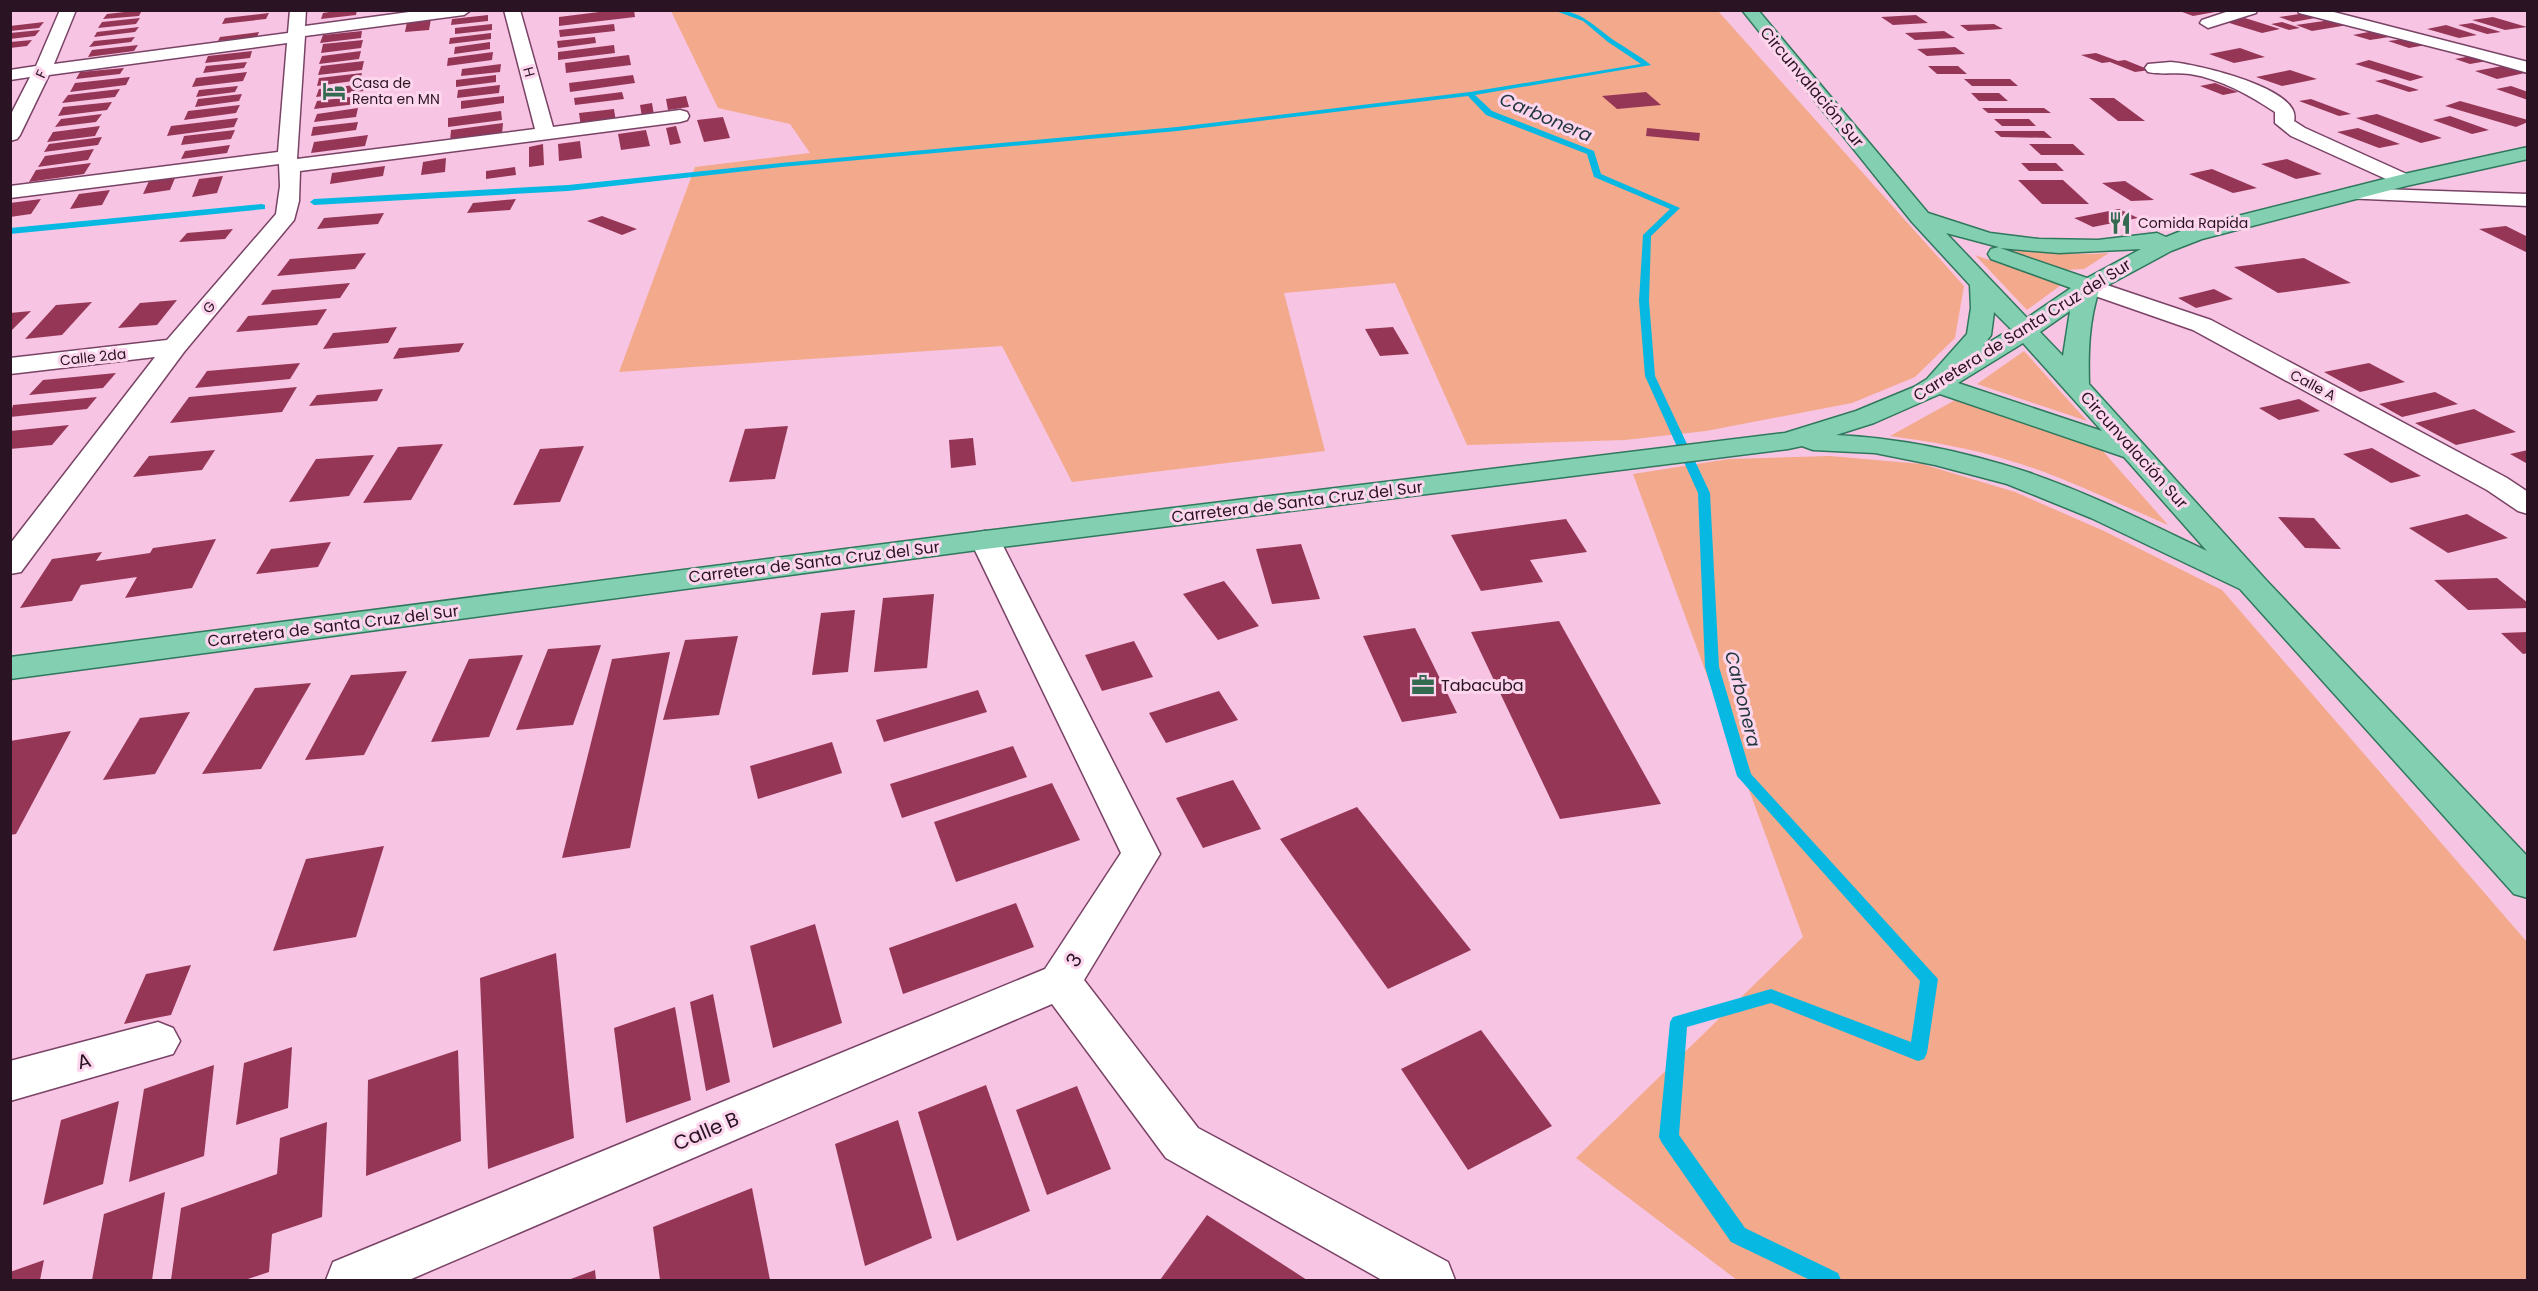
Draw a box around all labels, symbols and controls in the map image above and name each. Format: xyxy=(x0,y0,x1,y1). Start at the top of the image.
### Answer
street label: Circunvalación Sur xyxy=(1755,22,1869,152)
street label: H xyxy=(518,65,540,79)
street label: F xyxy=(30,67,52,81)
place label: Casa de Renta en MN xyxy=(352,73,440,109)
hotel icon: Casa de Renta en MN xyxy=(321,78,347,104)
water label: Carbonera xyxy=(1496,86,1596,148)
restaurant icon: Comida Rapida xyxy=(2107,210,2133,236)
place label: Comida Rapida xyxy=(2138,213,2248,233)
street label: Carretera de Santa Cruz del Sur xyxy=(1909,253,2135,407)
street label: G xyxy=(198,296,220,318)
street label: Calle 2da xyxy=(59,344,127,370)
street label: Calle A xyxy=(2287,365,2339,405)
street label: Circunvalación Sur xyxy=(2075,386,2193,514)
street label: Carretera de Santa Cruz del Sur xyxy=(1170,475,1424,529)
street label: Carretera de Santa Cruz del Sur xyxy=(687,535,941,589)
street label: Carretera de Santa Cruz del Sur xyxy=(206,599,460,653)
water label: Carbonera xyxy=(1719,648,1767,750)
office icon: Tabacuba xyxy=(1410,672,1436,698)
place label: Tabacuba xyxy=(1441,674,1524,697)
street label: 3 xyxy=(1059,948,1089,972)
street label: A xyxy=(74,1046,94,1076)
street label: Calle B xyxy=(669,1105,743,1157)

